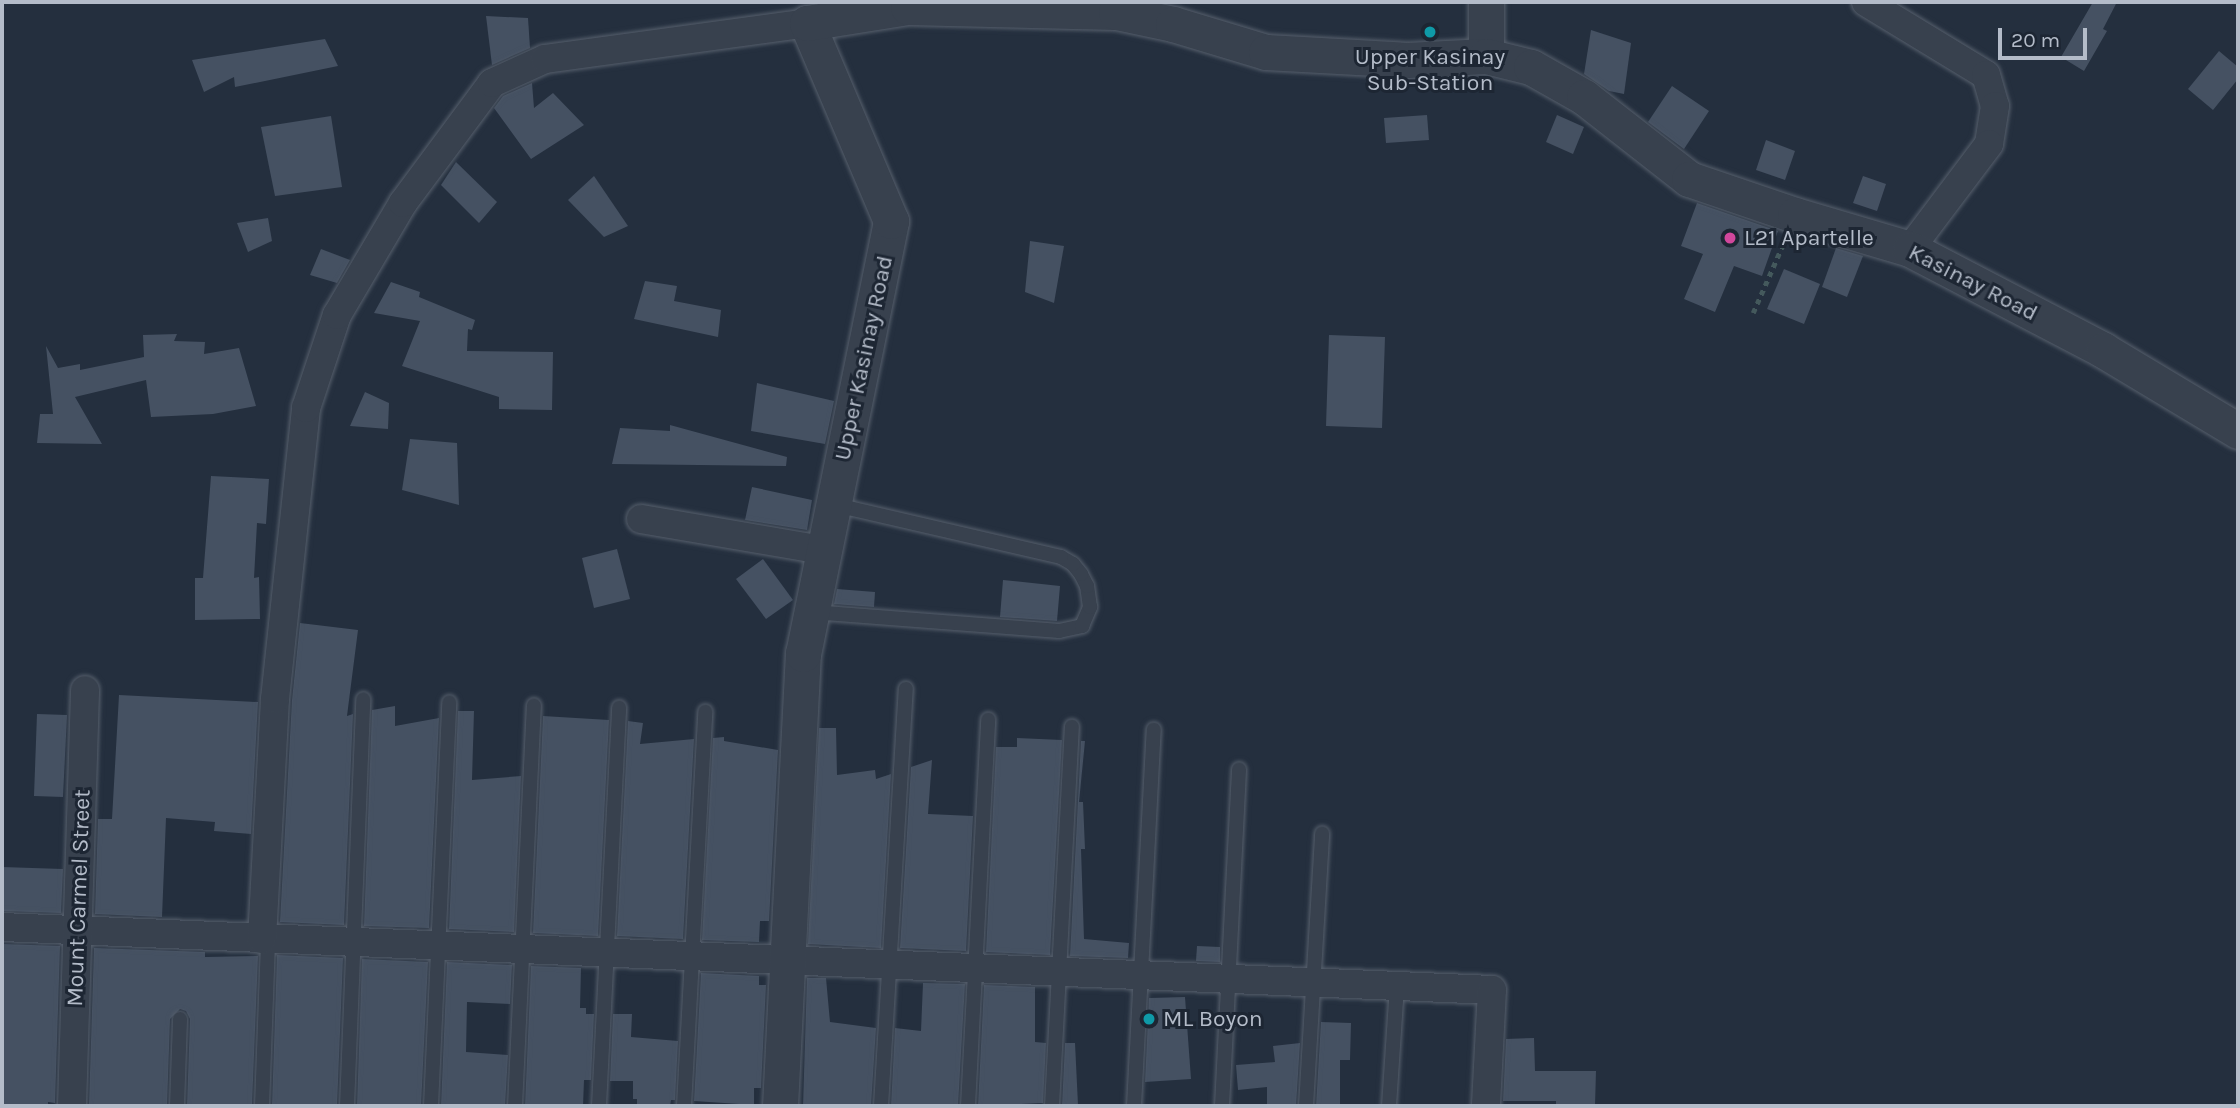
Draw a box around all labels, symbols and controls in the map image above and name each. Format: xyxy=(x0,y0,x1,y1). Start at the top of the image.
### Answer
scale bar xyxy=(2002,14,2091,58)
marker: Upper Kasinay Sub-Station xyxy=(1422,24,1438,40)
text: 20 m xyxy=(2011,28,2060,52)
place label: Upper Kasinay Sub-Station xyxy=(1355,43,1505,97)
place label: L21 Apartelle xyxy=(1744,224,1874,252)
marker: L21 Apartelle xyxy=(1722,230,1738,246)
street label: Kasinay Road xyxy=(1904,239,2042,327)
street label: Upper Kasinay Road xyxy=(829,253,899,463)
street label: Mount Carmel Street xyxy=(61,789,97,1007)
place label: ML Boyon xyxy=(1163,1005,1263,1033)
marker: ML Boyon xyxy=(1141,1011,1157,1027)

